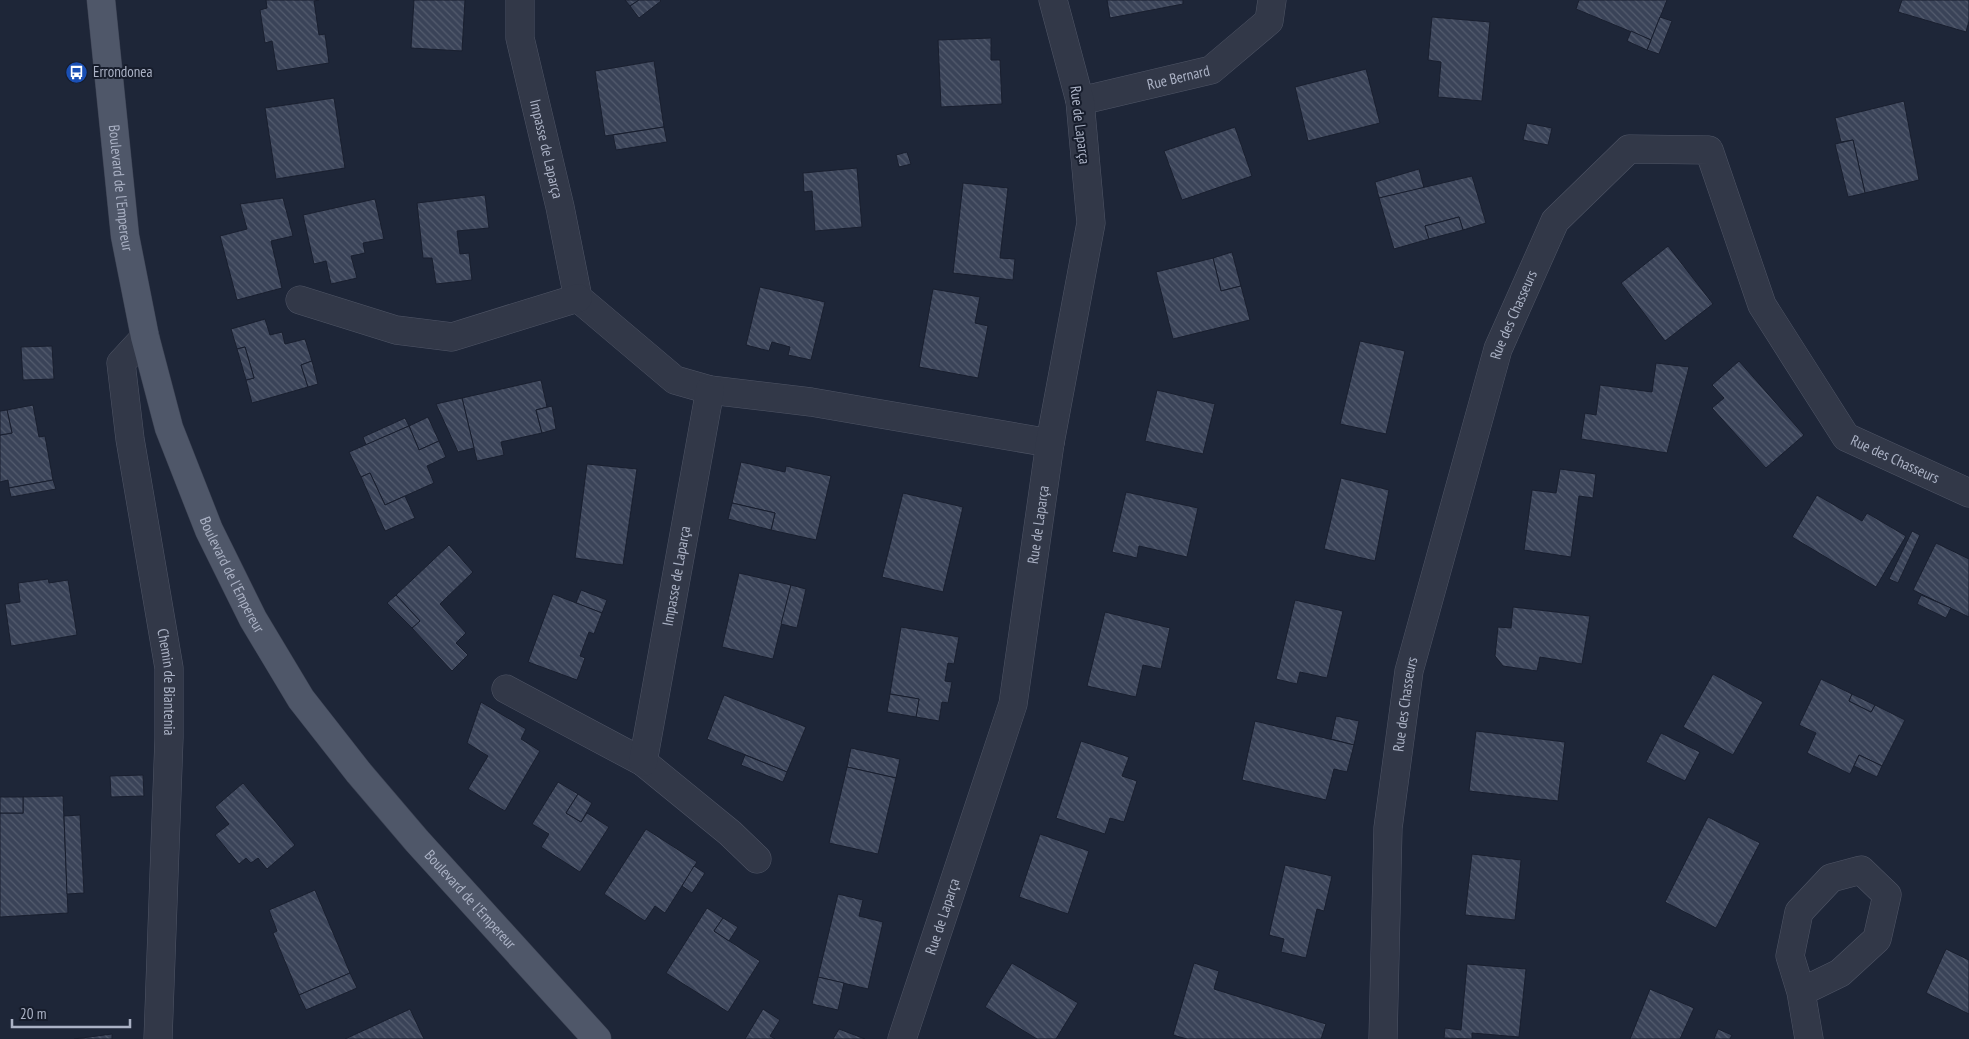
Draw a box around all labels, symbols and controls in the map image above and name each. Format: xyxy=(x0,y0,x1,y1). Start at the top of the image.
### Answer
bus stop icon: Errondonea xyxy=(65,60,89,84)
street label: Rue Bernard xyxy=(1145,61,1211,94)
place label: Errondonea xyxy=(93,62,152,81)
street label: Rue de Laparça xyxy=(1066,85,1095,165)
street label: Impasse de Laparça xyxy=(526,97,568,200)
street label: Boulevard de l'Empereur xyxy=(105,124,138,254)
street label: Rue des Chasseurs xyxy=(1486,267,1541,361)
street label: Rue des Chasseurs xyxy=(1848,430,1943,487)
street label: Rue de Laparça xyxy=(1023,484,1053,565)
street label: Boulevard de l'Empereur xyxy=(196,514,269,637)
street label: Impasse de Laparça xyxy=(658,524,694,627)
street label: Chemin de Biantenia xyxy=(153,627,179,736)
street label: Rue des Chasseurs xyxy=(1388,654,1422,753)
street label: Boulevard de l'Empereur xyxy=(421,846,521,953)
street label: Rue de Laparça xyxy=(921,876,964,957)
scale bar xyxy=(12,996,130,1028)
text: 20 m xyxy=(20,1004,46,1023)

